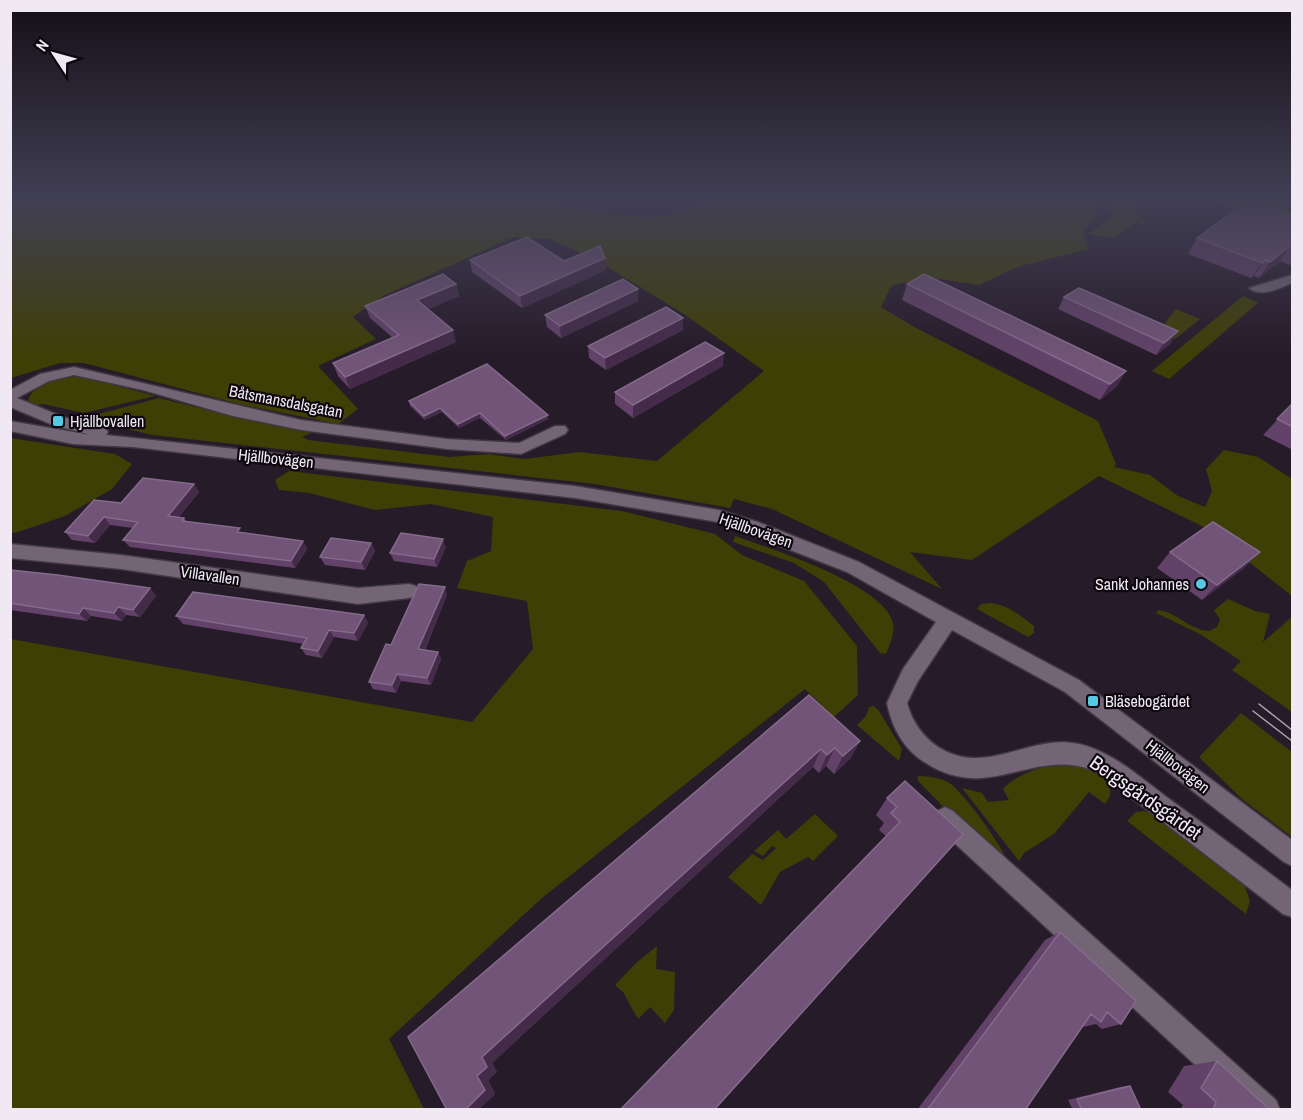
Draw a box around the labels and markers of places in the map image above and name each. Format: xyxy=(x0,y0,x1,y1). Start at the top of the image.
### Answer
place label: Hjällbovallen xyxy=(70,410,144,432)
marker: Hjällbovallen xyxy=(51,414,65,428)
place label: Sankt Johannes xyxy=(1095,573,1189,595)
marker: Sankt Johannes xyxy=(1194,577,1208,591)
place label: Bläsebogärdet xyxy=(1105,690,1190,712)
marker: Bläsebogärdet xyxy=(1086,694,1100,708)

